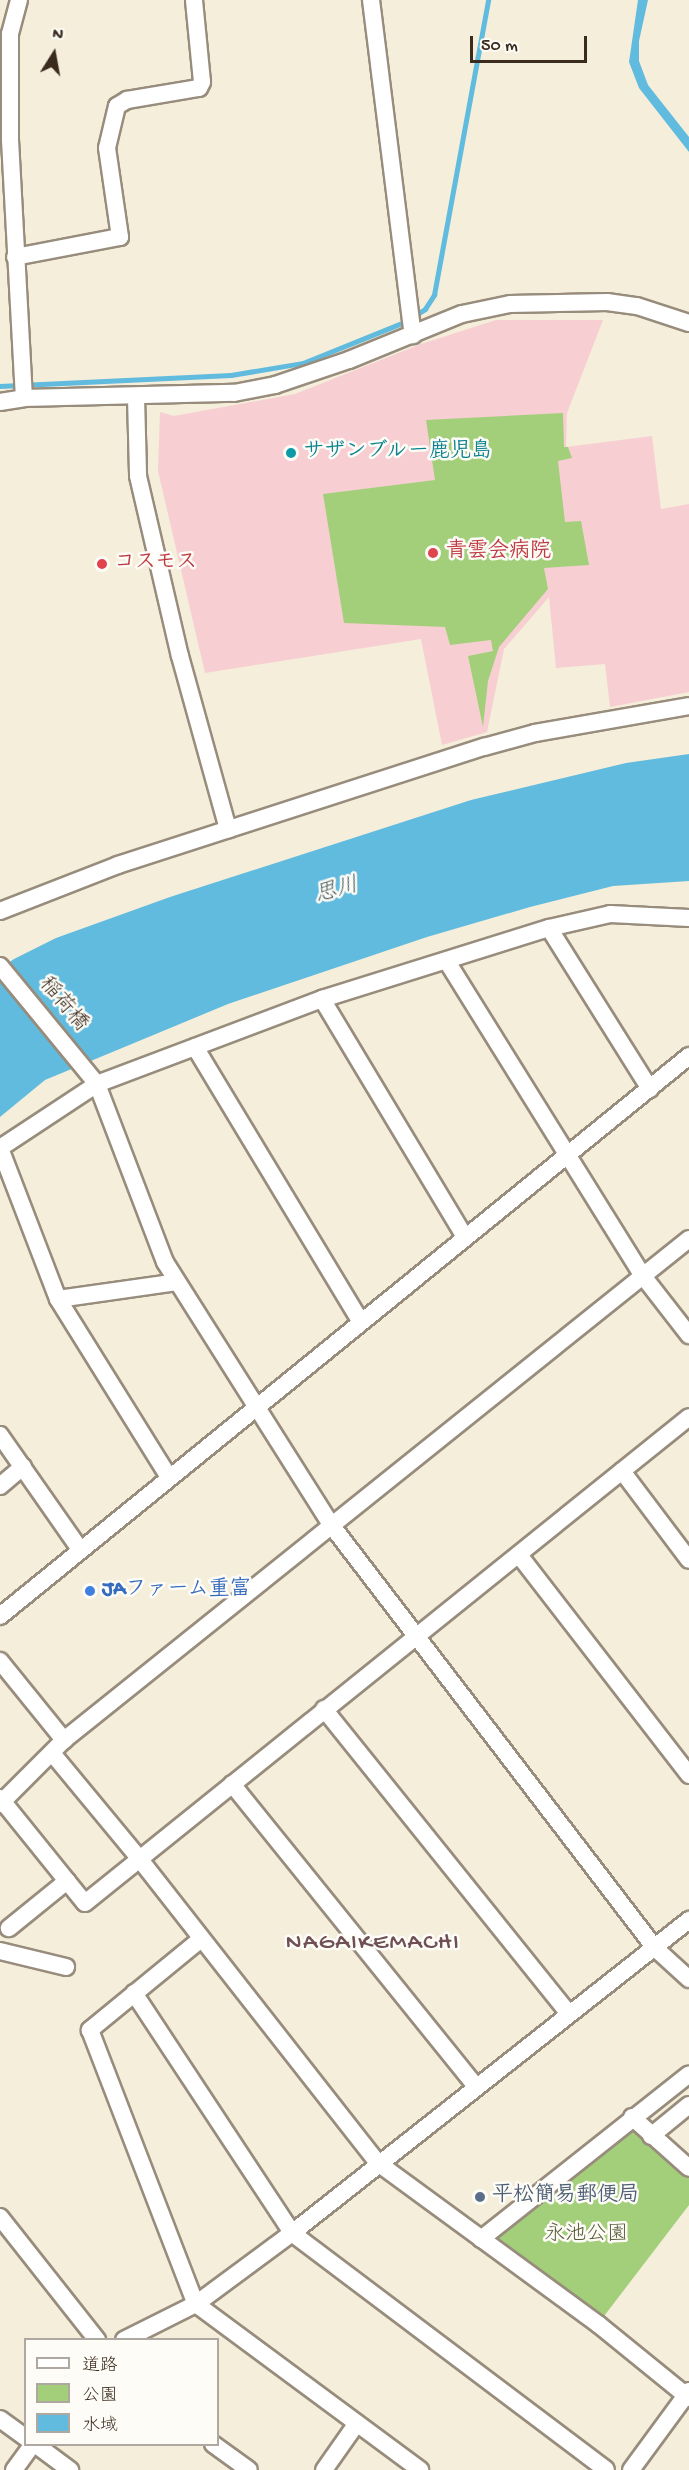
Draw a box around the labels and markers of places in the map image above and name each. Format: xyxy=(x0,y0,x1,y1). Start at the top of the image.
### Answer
place label: サザンブルー鹿児島 xyxy=(303,440,493,466)
marker: サザンブルー鹿児島 xyxy=(284,446,298,460)
place label: 青雲会病院 xyxy=(446,540,551,566)
marker: 青雲会病院 xyxy=(424,544,442,562)
place label: コスモス xyxy=(114,551,198,577)
marker: コスモス xyxy=(95,557,109,571)
place label: JAファーム重富 xyxy=(102,1578,252,1604)
marker: JAファーム重富 xyxy=(83,1584,97,1598)
place label: 平松簡易郵便局 xyxy=(492,2184,639,2210)
marker: 平松簡易郵便局 xyxy=(473,2190,487,2204)

